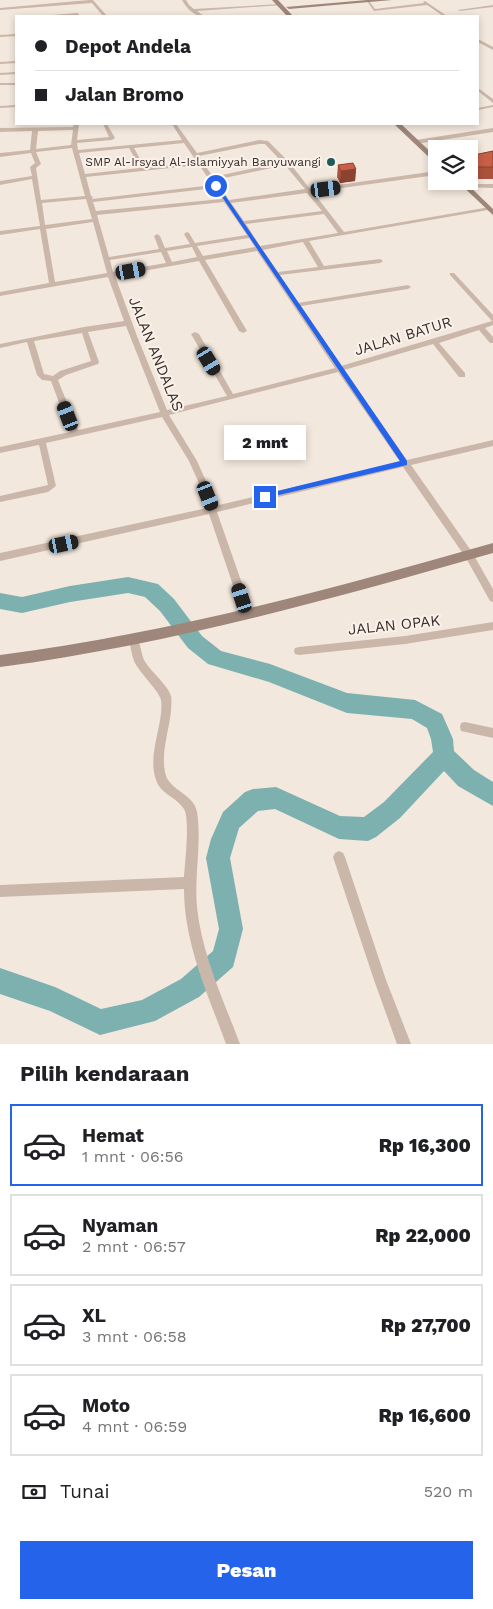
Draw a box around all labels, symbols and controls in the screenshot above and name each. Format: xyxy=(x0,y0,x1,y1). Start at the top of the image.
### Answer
text: Depot Andela xyxy=(65,35,191,58)
text: Jalan Bromo xyxy=(65,83,184,106)
map controls xyxy=(428,140,478,190)
button: layers xyxy=(428,140,478,190)
place label: SMP Al-Irsyad Al-Islamiyyah Banyuwangi xyxy=(85,155,321,169)
marker: SMP Al-Irsyad Al-Islamiyyah Banyuwangi xyxy=(325,156,337,168)
route start xyxy=(205,175,227,197)
car xyxy=(310,180,341,198)
car xyxy=(114,261,147,281)
street label: JALAN ANDALAS xyxy=(125,294,187,414)
street label: JALAN BATUR xyxy=(352,313,454,359)
car xyxy=(194,344,223,378)
car xyxy=(55,399,80,433)
callout: 2 mnt xyxy=(224,424,306,460)
text: 2 mnt xyxy=(242,433,288,452)
car xyxy=(195,479,220,513)
route end xyxy=(254,486,276,508)
car xyxy=(47,534,80,554)
car xyxy=(230,581,253,615)
street label: JALAN OPAK xyxy=(347,611,441,639)
text: Pilih kendaraan xyxy=(20,1061,189,1086)
icon: car xyxy=(22,1123,67,1168)
text: Hemat xyxy=(82,1124,144,1147)
text: Rp 16,300 xyxy=(379,1134,471,1157)
text: 1 mnt · 06:56 xyxy=(82,1147,183,1166)
icon: car xyxy=(22,1213,67,1258)
text: Nyaman xyxy=(82,1214,158,1237)
text: Rp 22,000 xyxy=(375,1224,471,1247)
text: 2 mnt · 06:57 xyxy=(82,1237,186,1256)
icon: car xyxy=(22,1303,67,1348)
text: XL xyxy=(82,1304,106,1327)
text: Rp 27,700 xyxy=(381,1314,471,1337)
text: 3 mnt · 06:58 xyxy=(82,1327,187,1346)
icon: car xyxy=(22,1393,67,1438)
text: Moto xyxy=(82,1394,130,1417)
text: Rp 16,600 xyxy=(378,1404,471,1427)
text: 4 mnt · 06:59 xyxy=(82,1417,187,1436)
icon: cash xyxy=(20,1478,48,1506)
text: Tunai xyxy=(60,1480,110,1503)
text: 520 m xyxy=(424,1482,473,1501)
button: Pesan xyxy=(20,1541,473,1599)

